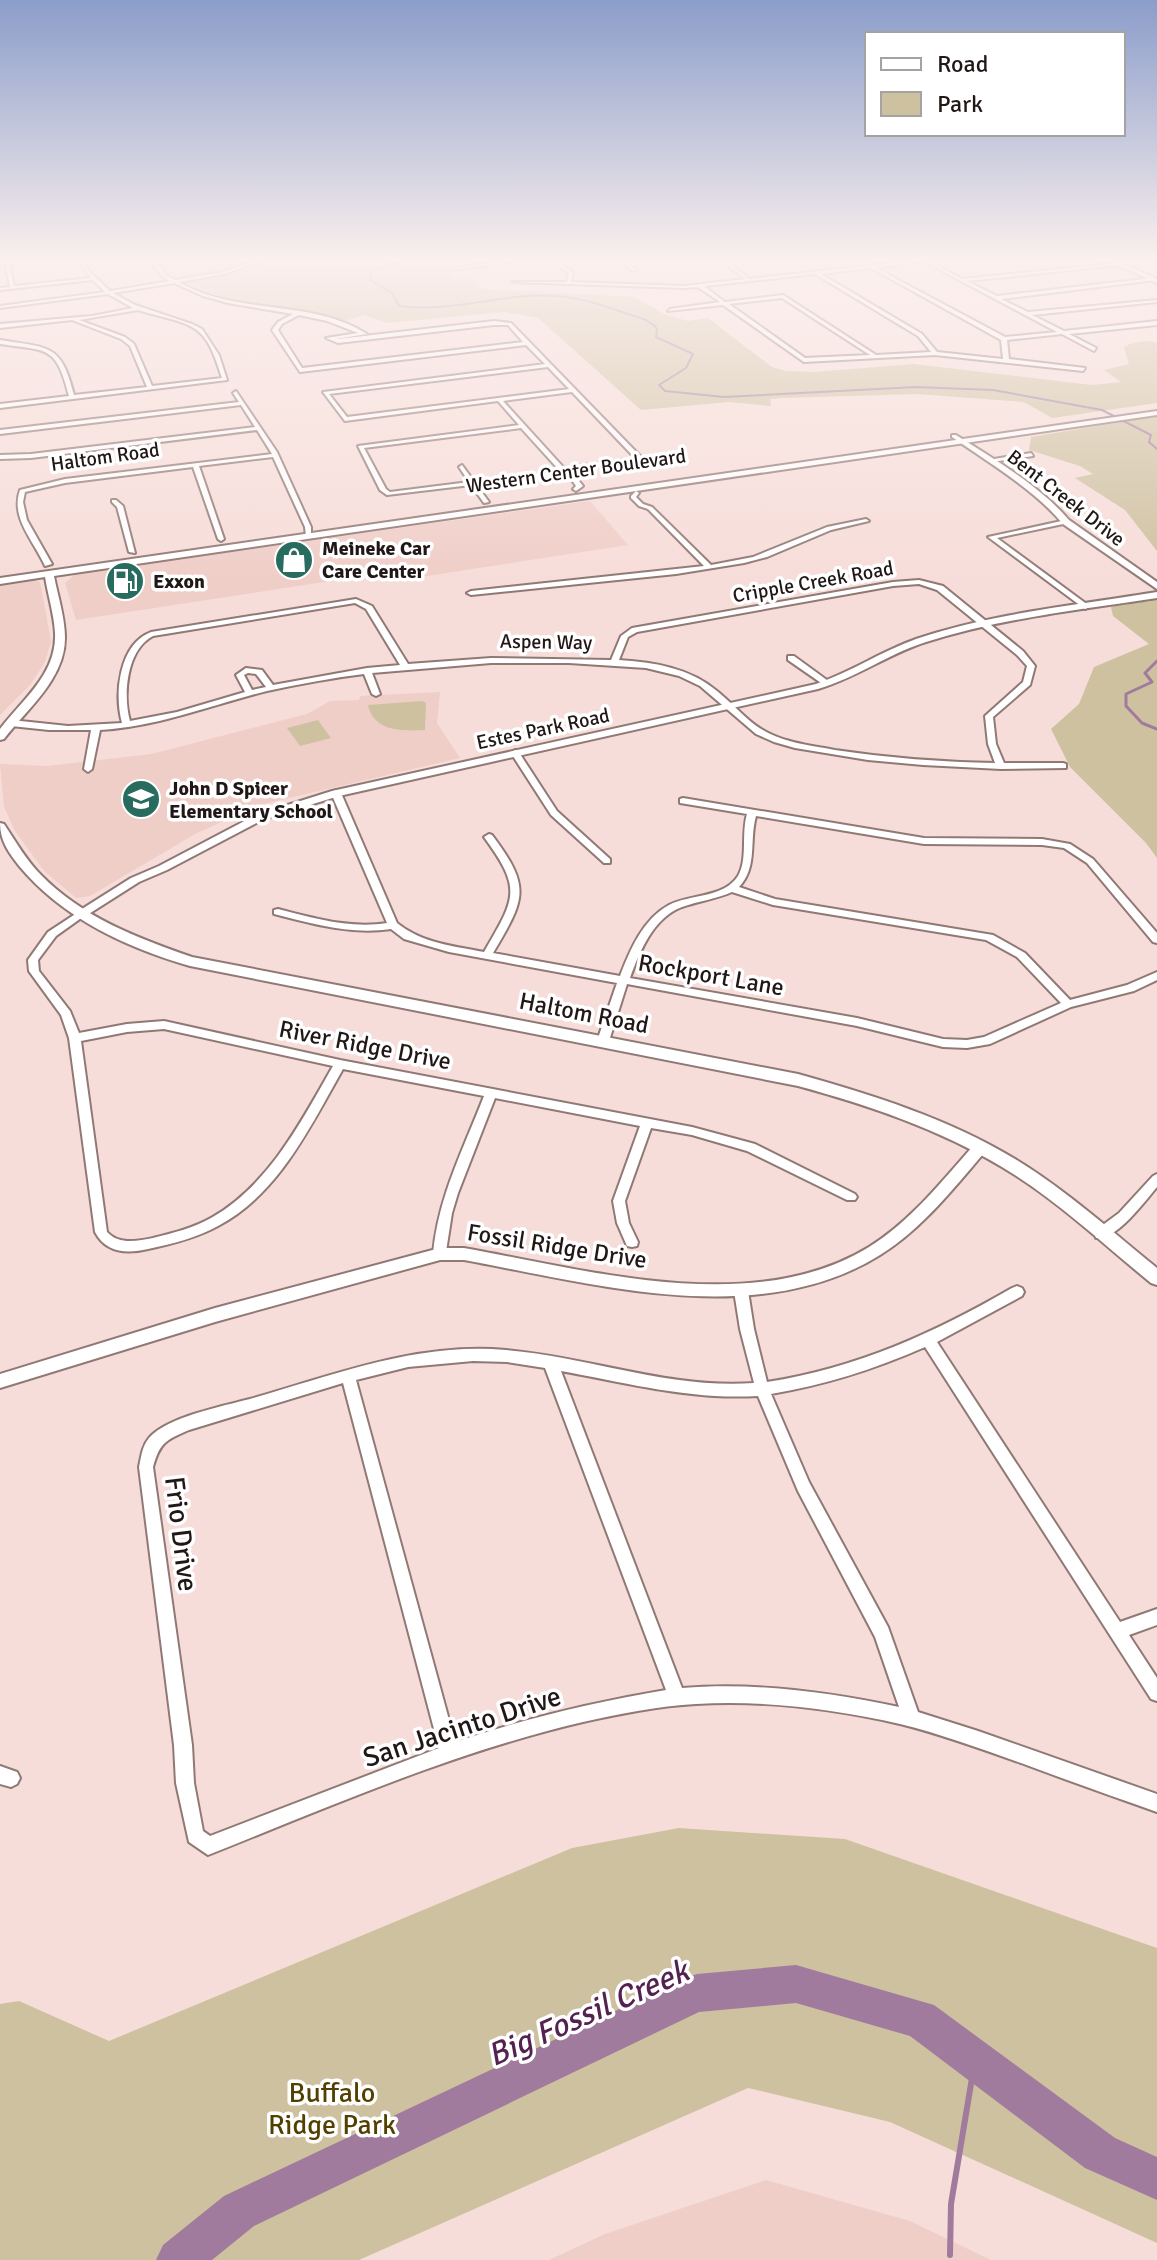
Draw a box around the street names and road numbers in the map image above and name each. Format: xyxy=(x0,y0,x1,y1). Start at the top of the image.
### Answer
street label: Haltom Road xyxy=(49,437,161,477)
street label: Western Center Boulevard xyxy=(464,443,688,499)
street label: Bent Creek Drive xyxy=(1002,444,1130,552)
street label: Cripple Creek Road xyxy=(731,556,895,608)
street label: Aspen Way xyxy=(500,629,593,655)
street label: Estes Park Road xyxy=(474,703,612,755)
street label: Rockport Lane xyxy=(636,947,786,1003)
street label: Haltom Road xyxy=(517,986,651,1040)
street label: River Ridge Drive xyxy=(276,1014,454,1076)
street label: Fossil Ridge Drive xyxy=(465,1217,649,1275)
street label: Frio Drive xyxy=(157,1475,205,1593)
street label: San Jacinto Drive xyxy=(359,1679,565,1775)

